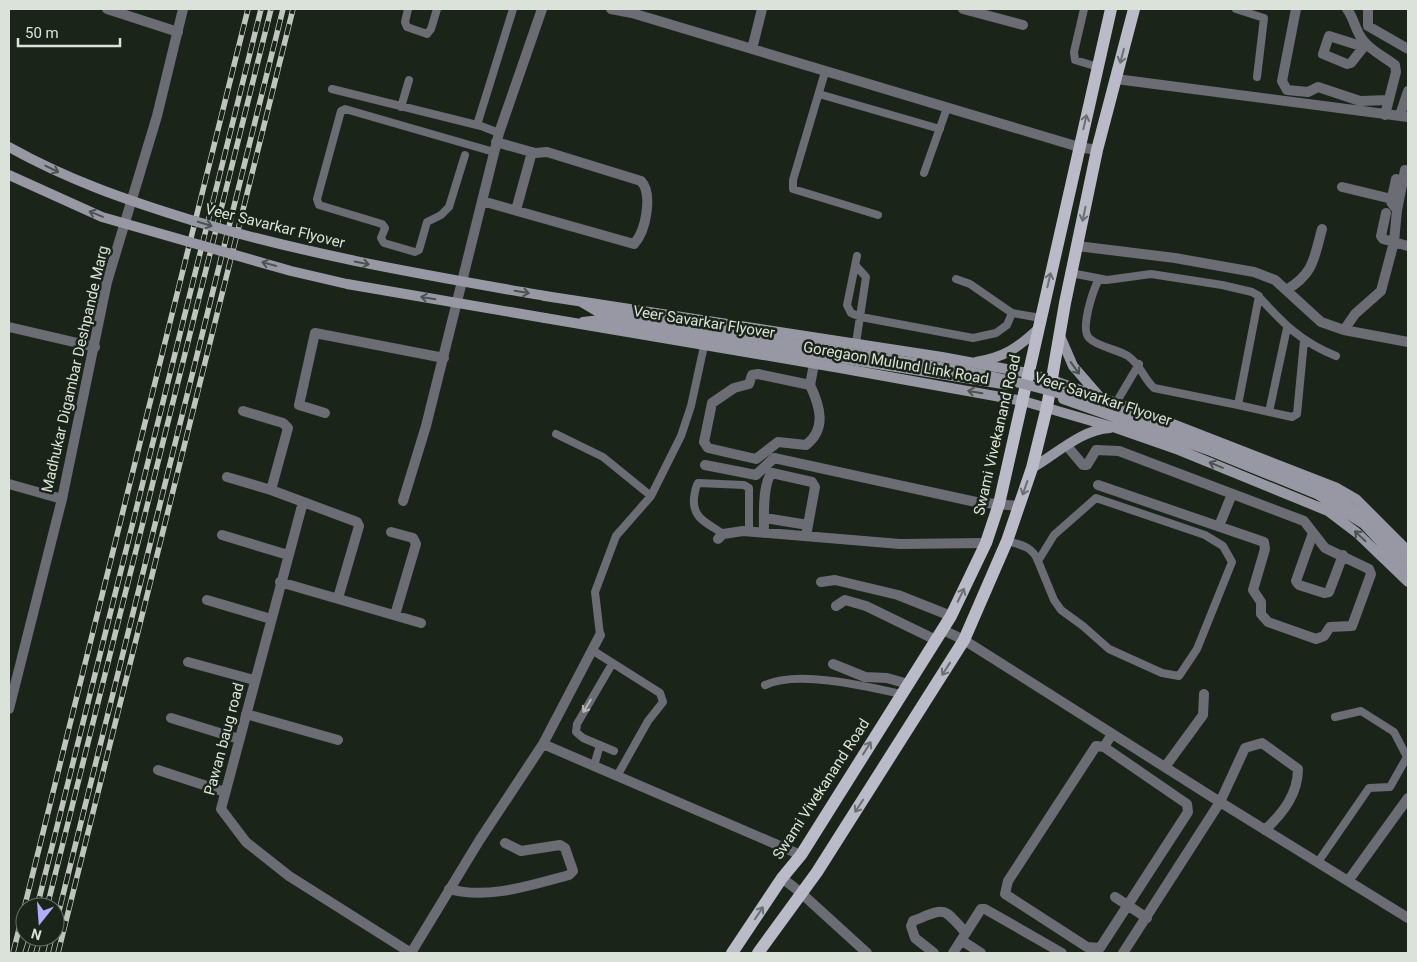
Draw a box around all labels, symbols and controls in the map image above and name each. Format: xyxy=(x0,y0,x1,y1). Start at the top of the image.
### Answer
scale bar xyxy=(18,15,120,47)
text: 50 m xyxy=(25,24,59,42)
one-way arrow xyxy=(1116,47,1126,63)
one-way arrow xyxy=(1081,114,1090,130)
one-way arrow xyxy=(44,165,59,175)
street label: Veer Savarkar Flyover xyxy=(203,200,347,252)
one-way arrow xyxy=(1079,205,1088,221)
one-way arrow xyxy=(89,209,104,219)
one-way arrow xyxy=(196,219,212,229)
street label: Madhukar Digambar Deshpande Marg xyxy=(38,244,112,494)
one-way arrow xyxy=(261,259,277,269)
one-way arrow xyxy=(354,259,370,269)
one-way arrow xyxy=(1045,273,1055,289)
one-way arrow xyxy=(514,287,530,297)
one-way arrow xyxy=(420,292,436,302)
street label: Veer Savarkar Flyover xyxy=(632,302,776,342)
street label: Goregaon Mulund Link Road xyxy=(802,338,990,388)
street label: Swami Vivekanand Road xyxy=(970,353,1024,517)
one-way arrow xyxy=(1070,361,1081,374)
street label: Veer Savarkar Flyover xyxy=(1032,368,1174,430)
one-way arrow xyxy=(967,387,983,397)
one-way arrow xyxy=(1209,460,1224,470)
one-way arrow xyxy=(1020,480,1029,496)
one-way arrow xyxy=(1354,530,1367,542)
one-way arrow xyxy=(957,587,967,602)
one-way arrow xyxy=(941,661,951,675)
street label: Pawan baug road xyxy=(200,681,248,797)
one-way arrow xyxy=(582,699,592,713)
street label: Swami Vivekanand Road xyxy=(769,715,873,863)
one-way arrow xyxy=(863,741,873,755)
one-way arrow xyxy=(854,798,864,812)
north arrow xyxy=(15,897,65,947)
one-way arrow xyxy=(754,906,764,920)
text: N xyxy=(29,925,43,944)

